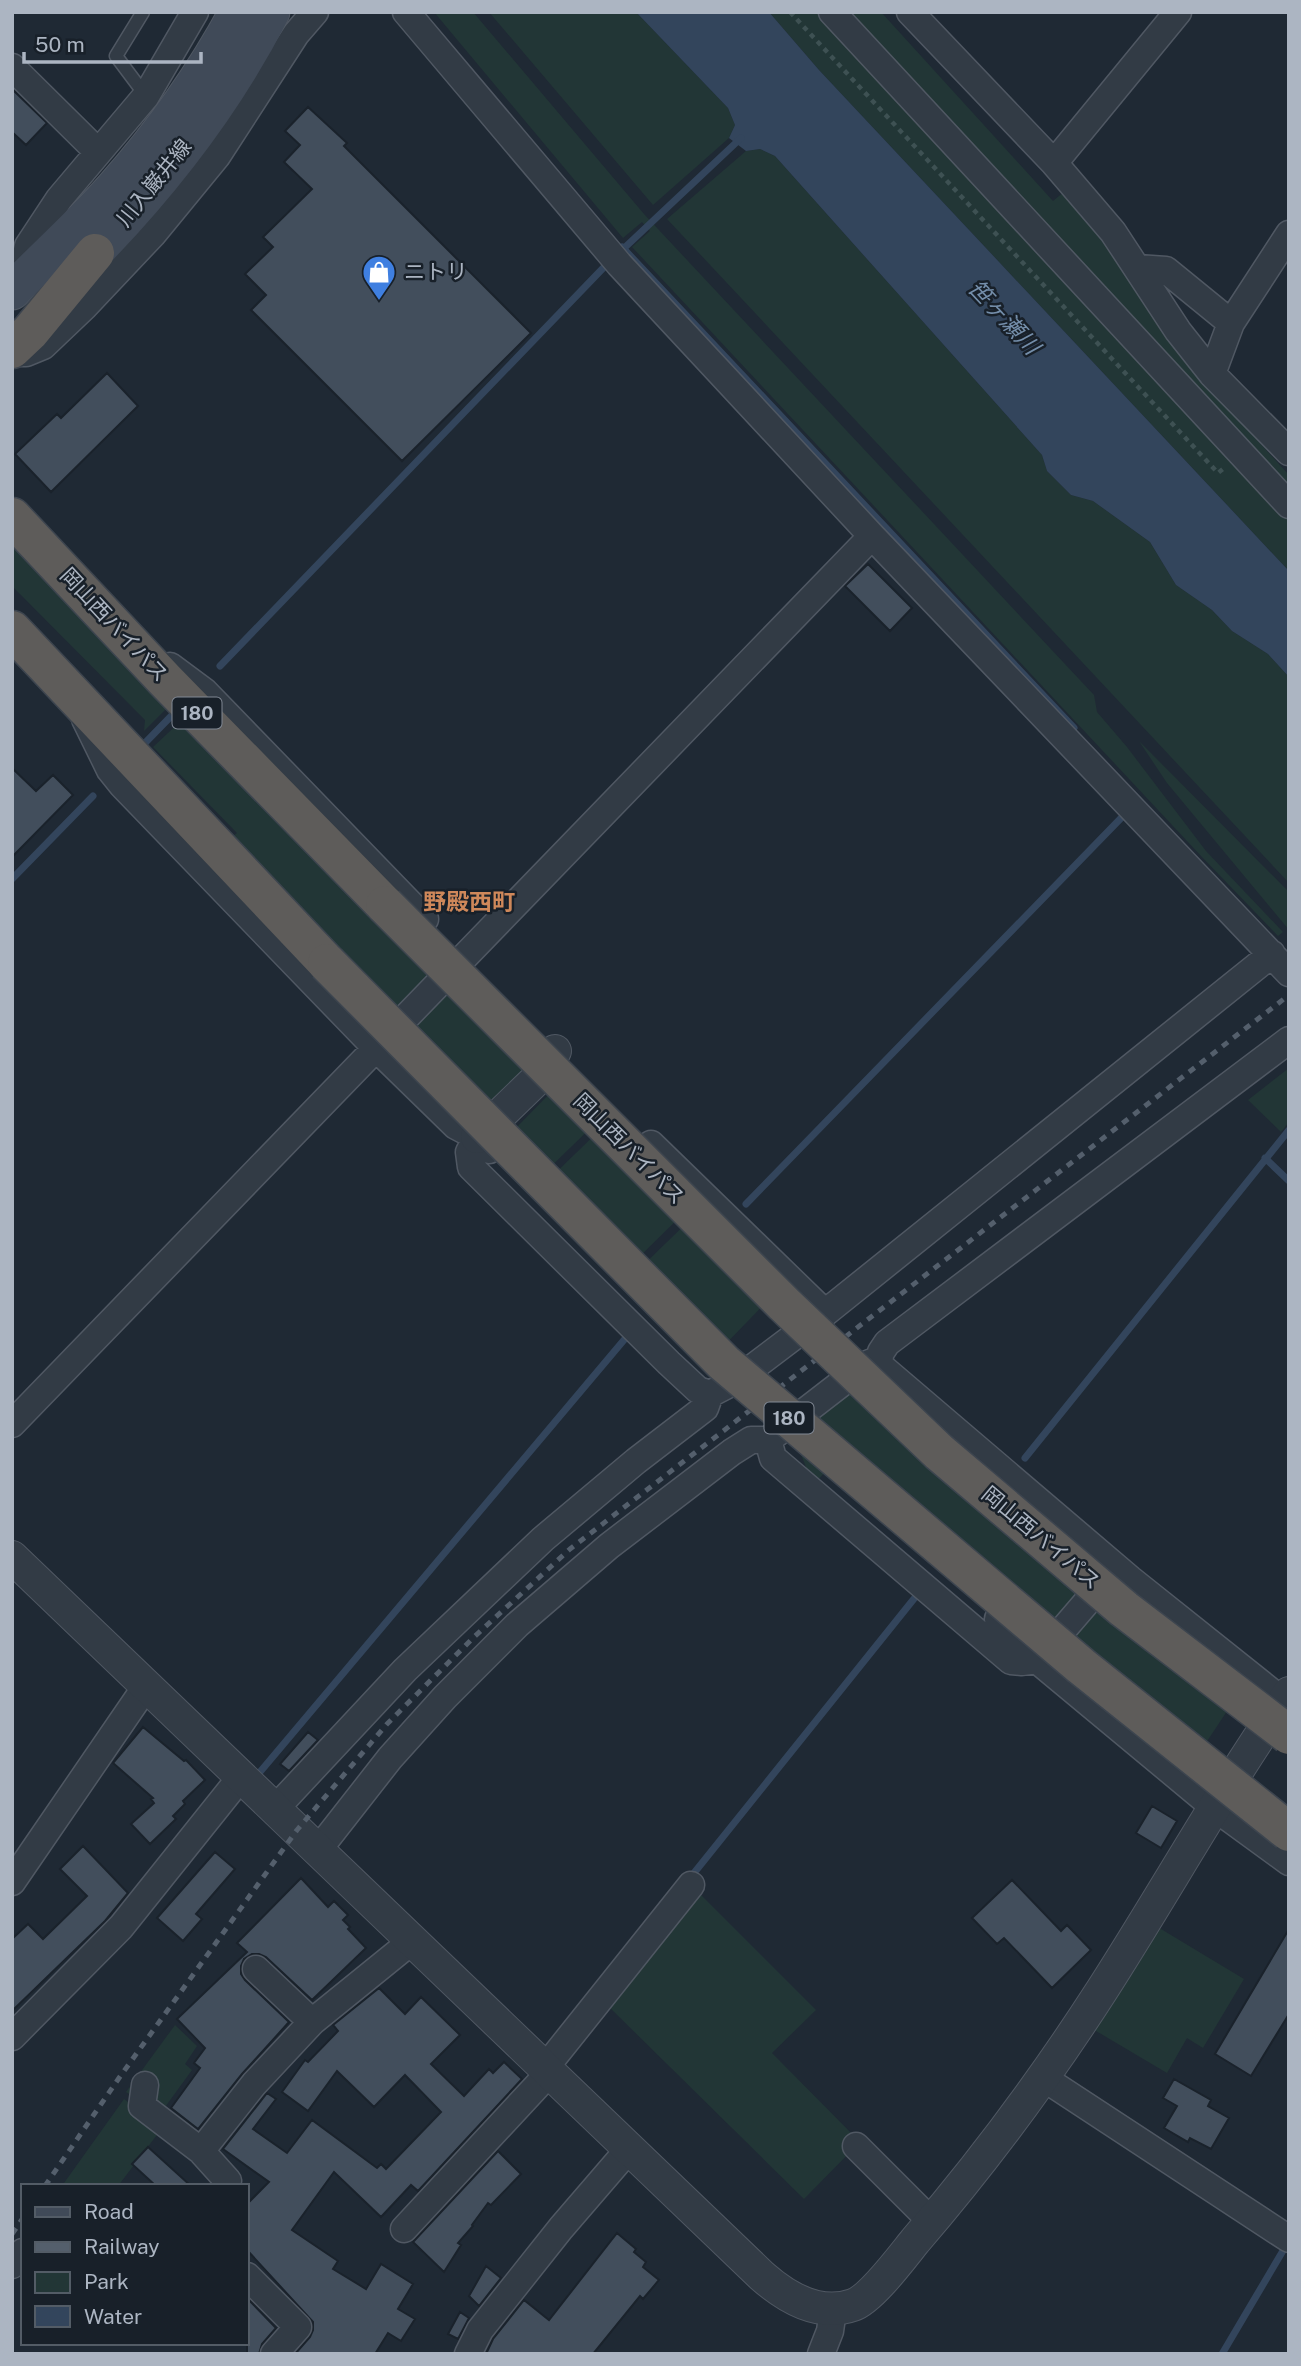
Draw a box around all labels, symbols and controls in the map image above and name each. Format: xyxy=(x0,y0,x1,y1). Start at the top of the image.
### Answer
scale bar xyxy=(24,21,201,65)
text: 50 m xyxy=(35,32,85,57)
street label: 川入巌井線 xyxy=(111,134,196,231)
shop icon: ニトリ xyxy=(360,253,398,302)
place label: ニトリ xyxy=(404,259,467,284)
water label: 笹ヶ瀬川 xyxy=(963,274,1048,362)
street label: 岡山西バイパス xyxy=(55,563,173,687)
road number: 180 xyxy=(172,698,222,728)
district label: 野殿西町 xyxy=(423,888,515,915)
street label: 岡山西バイパス xyxy=(569,1088,690,1209)
road number: 180 xyxy=(764,1402,814,1434)
street label: 岡山西バイパス xyxy=(977,1481,1106,1594)
legend xyxy=(21,2184,248,2345)
text: Road xyxy=(84,2199,134,2224)
text: Railway xyxy=(84,2234,160,2259)
text: Park xyxy=(84,2269,129,2294)
text: Water xyxy=(84,2304,142,2329)

